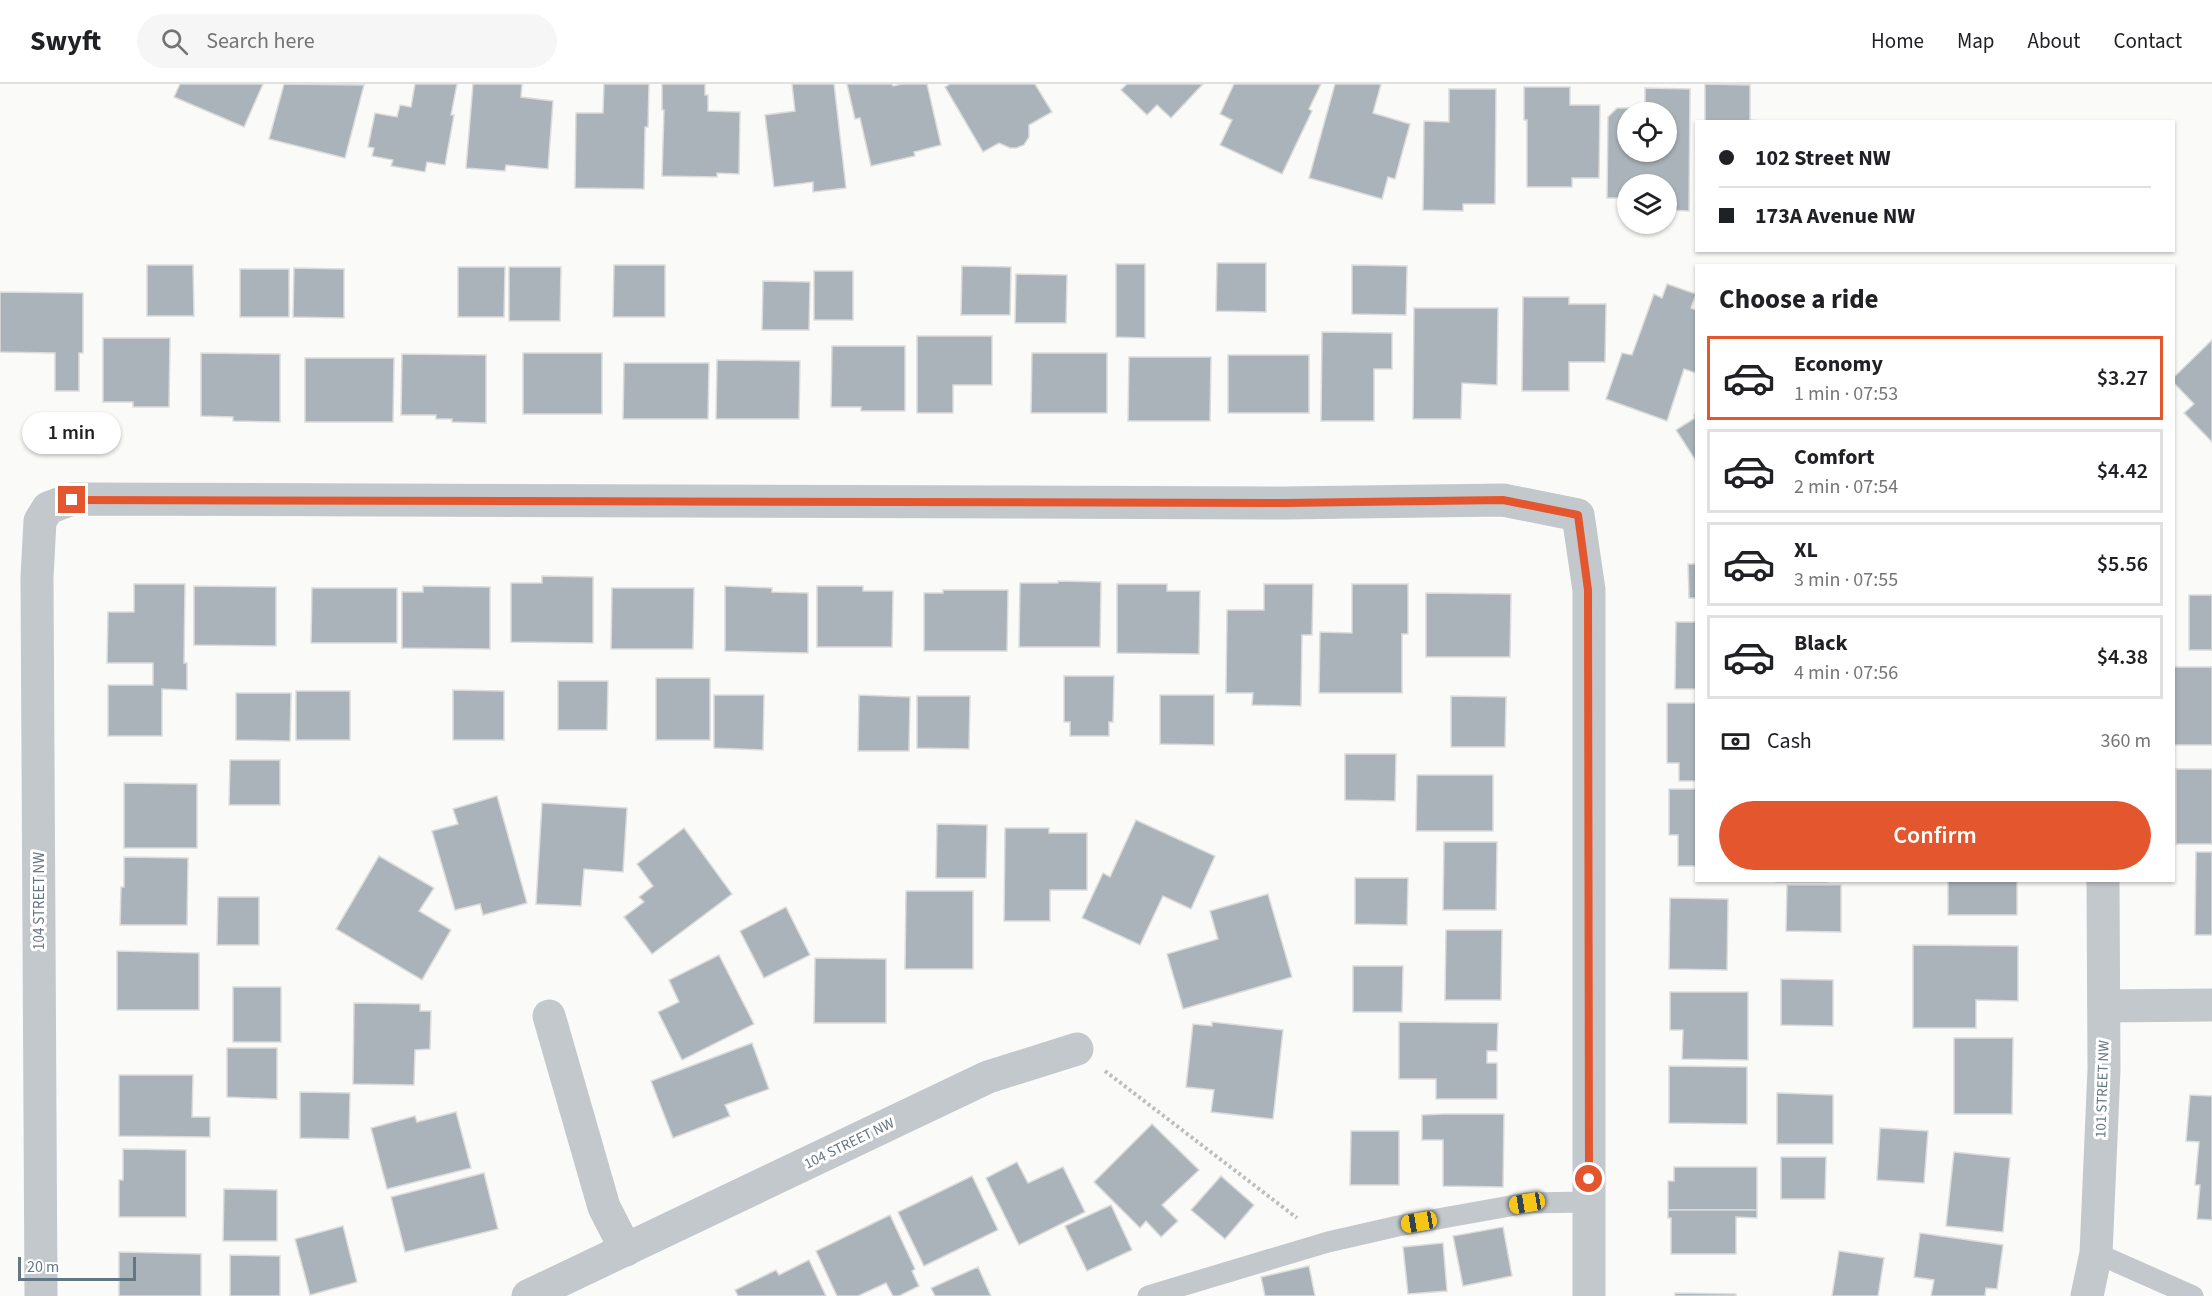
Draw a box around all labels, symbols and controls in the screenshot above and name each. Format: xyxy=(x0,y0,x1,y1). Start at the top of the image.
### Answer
search box xyxy=(137,14,557,68)
text: Swyft xyxy=(30,21,101,61)
icon: search xyxy=(158,25,191,58)
text: Search here xyxy=(206,25,315,57)
text: Home xyxy=(1871,26,1924,56)
text: Map xyxy=(1957,26,1995,56)
text: About xyxy=(2028,26,2080,56)
text: Contact xyxy=(2113,26,2182,56)
map controls xyxy=(1617,102,1677,234)
button: locate xyxy=(1617,102,1677,162)
text: 102 Street NW xyxy=(1755,142,1891,174)
button: layers xyxy=(1617,174,1677,234)
text: 173A Avenue NW xyxy=(1755,200,1915,232)
text: Choose a ride xyxy=(1719,280,1879,319)
text: Economy xyxy=(1794,348,1883,380)
icon: car xyxy=(1722,351,1776,405)
text: $3.27 xyxy=(2097,362,2148,394)
text: 1 min · 07:53 xyxy=(1794,380,1898,408)
callout: 1 min xyxy=(22,413,122,455)
text: 1 min xyxy=(48,419,95,447)
text: Comfort xyxy=(1794,441,1875,473)
icon: car xyxy=(1722,444,1776,498)
text: $4.42 xyxy=(2097,455,2148,487)
text: 2 min · 07:54 xyxy=(1794,473,1898,501)
route end xyxy=(58,486,85,513)
text: XL xyxy=(1794,534,1818,566)
icon: car xyxy=(1722,537,1776,591)
text: $5.56 xyxy=(2097,548,2148,580)
text: 3 min · 07:55 xyxy=(1794,566,1898,594)
text: Black xyxy=(1794,627,1848,659)
icon: car xyxy=(1722,630,1776,684)
text: $4.38 xyxy=(2097,641,2148,673)
text: 4 min · 07:56 xyxy=(1794,659,1898,687)
icon: cash xyxy=(1719,725,1752,758)
text: Cash xyxy=(1767,725,1812,757)
text: 360 m xyxy=(2101,727,2151,755)
button: Confirm xyxy=(1719,801,2151,870)
street label: 104 STREET NW xyxy=(29,852,50,950)
street label: 101 STREET NW xyxy=(2090,1039,2115,1138)
street label: 104 STREET NW xyxy=(801,1112,898,1174)
route start xyxy=(1575,1165,1602,1192)
car xyxy=(1508,1191,1546,1215)
car xyxy=(1400,1210,1438,1234)
scale bar xyxy=(18,1254,136,1282)
text: 20 m xyxy=(27,1256,59,1278)

